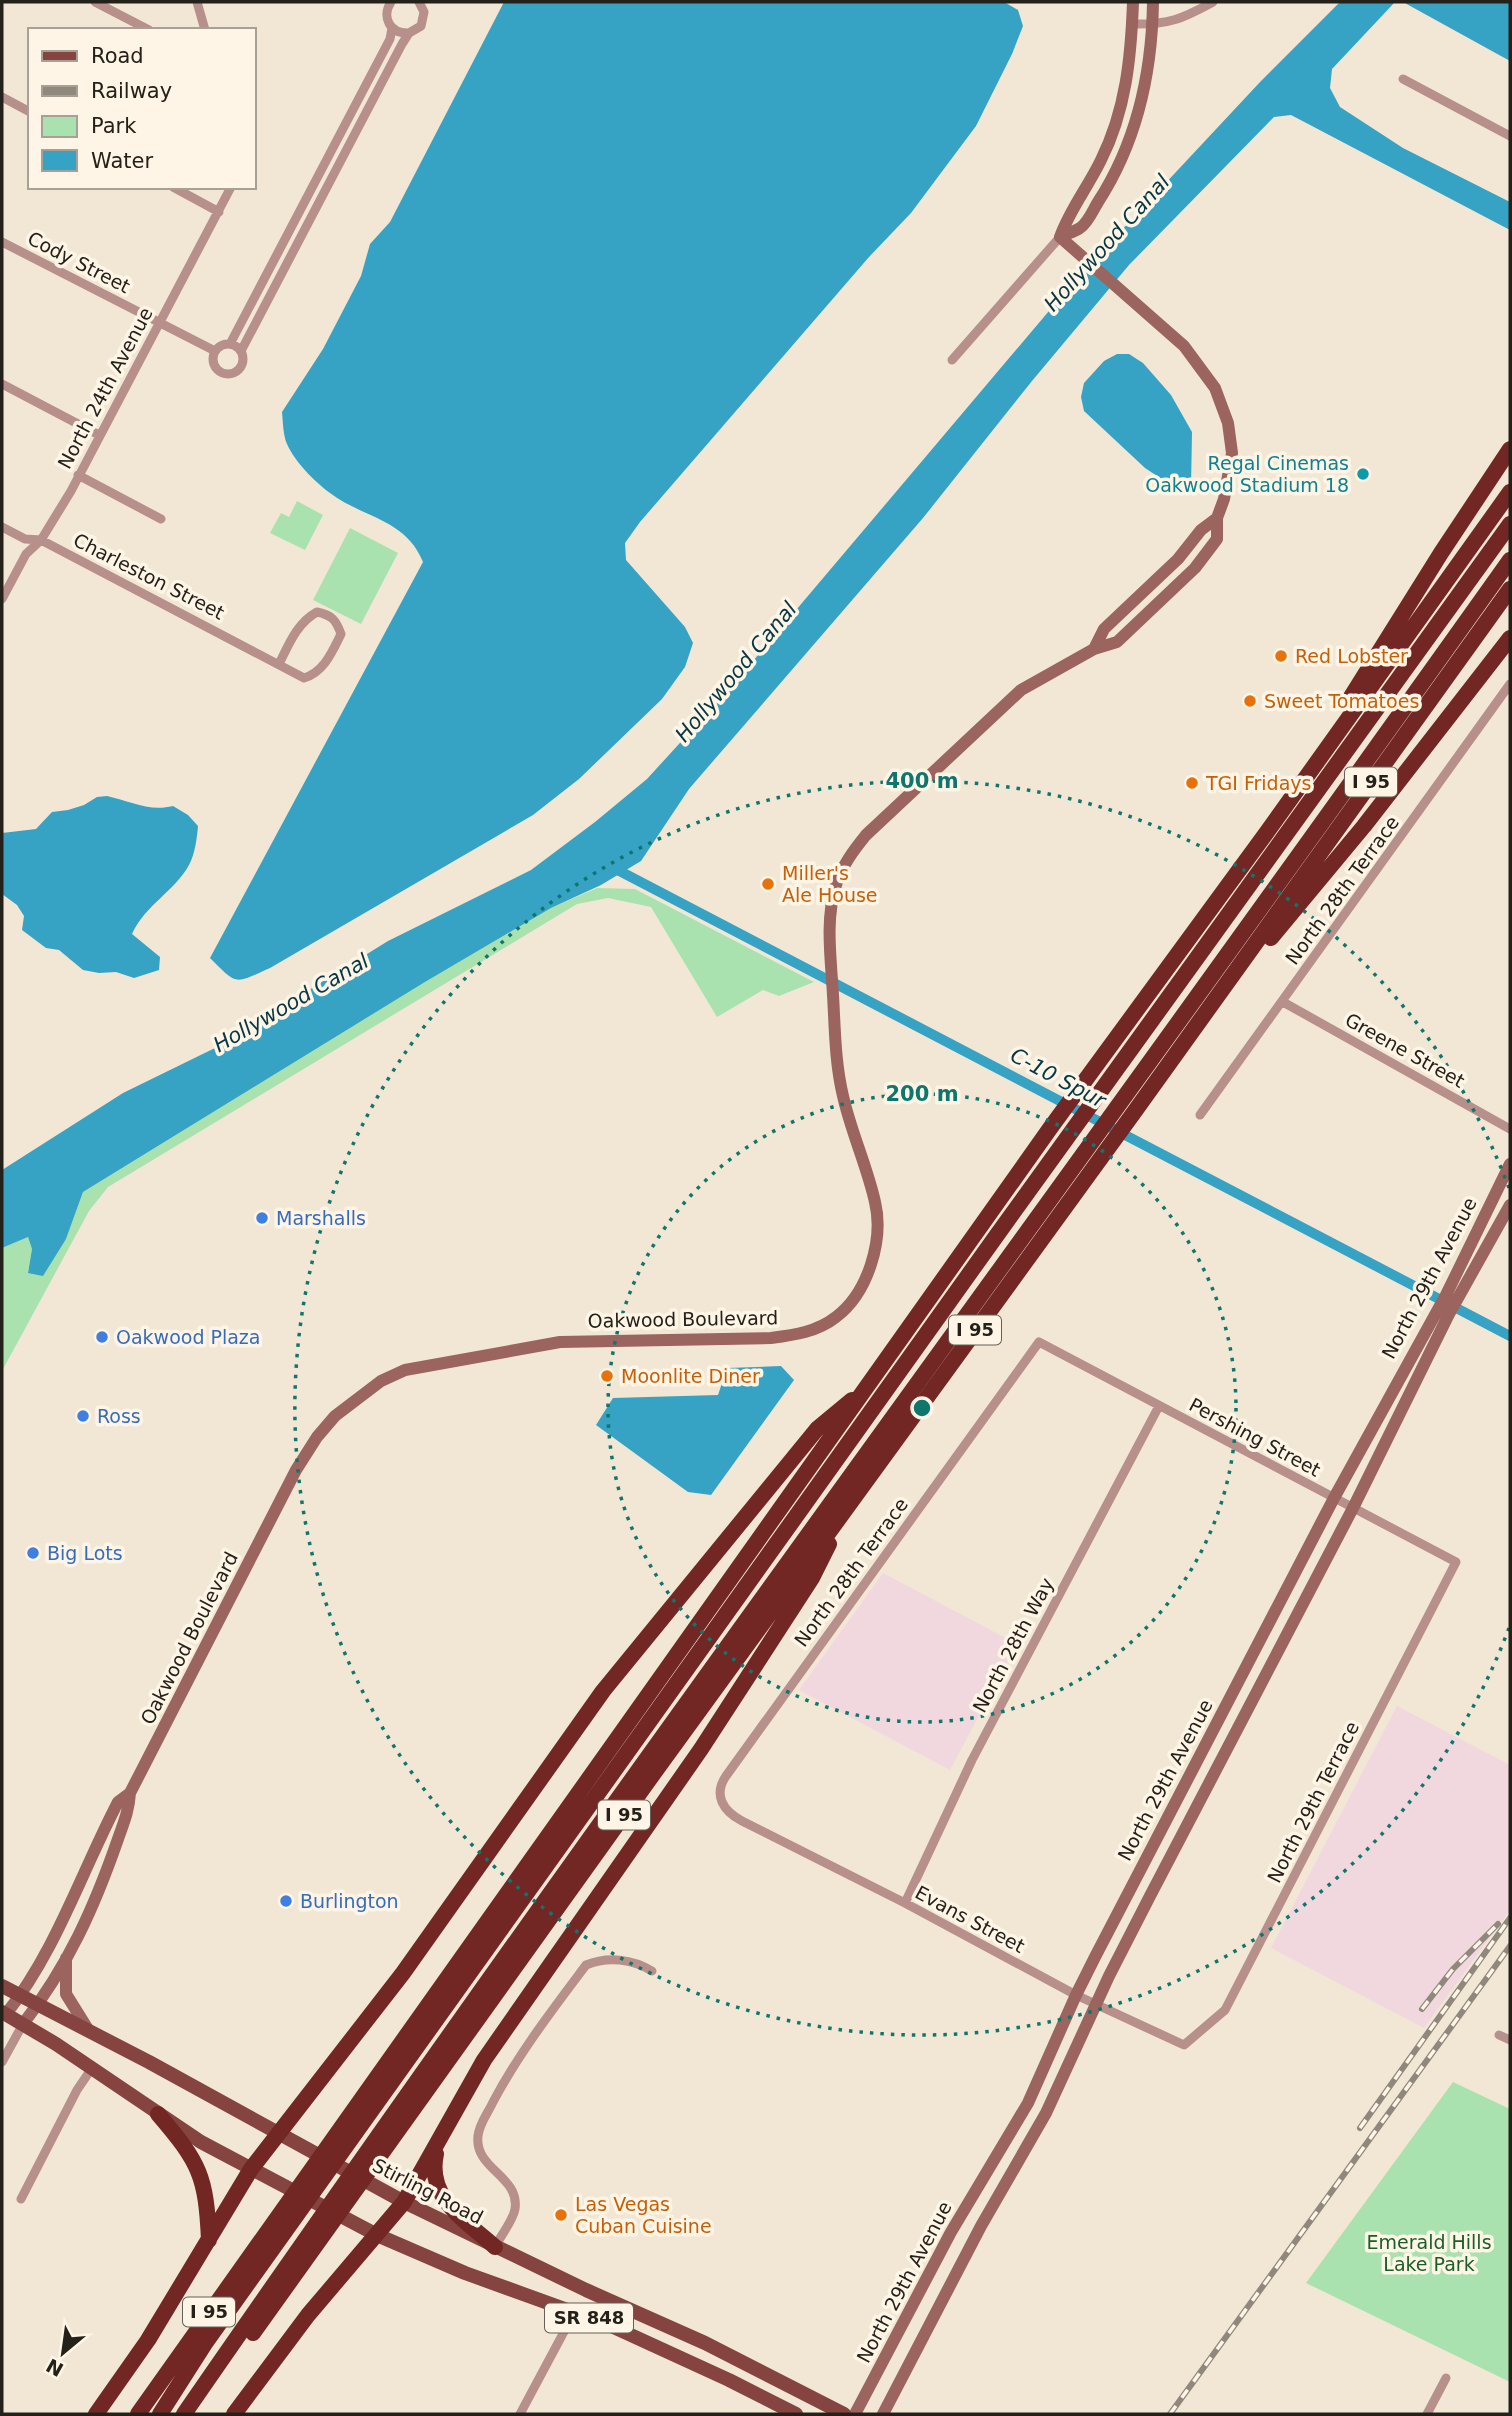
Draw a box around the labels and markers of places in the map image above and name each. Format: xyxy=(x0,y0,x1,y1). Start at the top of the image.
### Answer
place label: Regal Cinemas Oakwood Stadium 18 xyxy=(1145,452,1349,496)
marker: Regal Cinemas Oakwood Stadium 18 xyxy=(1355,466,1371,482)
place label: Red Lobster xyxy=(1295,645,1408,667)
marker: Red Lobster xyxy=(1273,648,1289,664)
place label: Sweet Tomatoes xyxy=(1264,690,1419,712)
marker: Sweet Tomatoes xyxy=(1242,693,1258,709)
place label: TGI Fridays xyxy=(1205,772,1311,794)
marker: TGI Fridays xyxy=(1184,775,1200,791)
place label: Miller's Ale House xyxy=(782,862,878,906)
marker: Miller's Ale House xyxy=(760,876,776,892)
place label: Marshalls xyxy=(276,1207,366,1229)
marker: Marshalls xyxy=(254,1210,270,1226)
place label: Oakwood Plaza xyxy=(116,1326,261,1348)
marker: Oakwood Plaza xyxy=(94,1329,110,1345)
place label: Moonlite Diner xyxy=(621,1365,760,1387)
marker: Moonlite Diner xyxy=(599,1368,615,1384)
centre of rings xyxy=(910,1396,934,1420)
place label: Ross xyxy=(97,1405,141,1427)
marker: Ross xyxy=(75,1408,91,1424)
place label: Big Lots xyxy=(47,1542,123,1564)
marker: Big Lots xyxy=(25,1545,41,1561)
place label: Burlington xyxy=(300,1890,399,1912)
marker: Burlington xyxy=(278,1893,294,1909)
place label: Las Vegas Cuban Cuisine xyxy=(575,2193,712,2237)
marker: Las Vegas Cuban Cuisine xyxy=(553,2207,569,2223)

